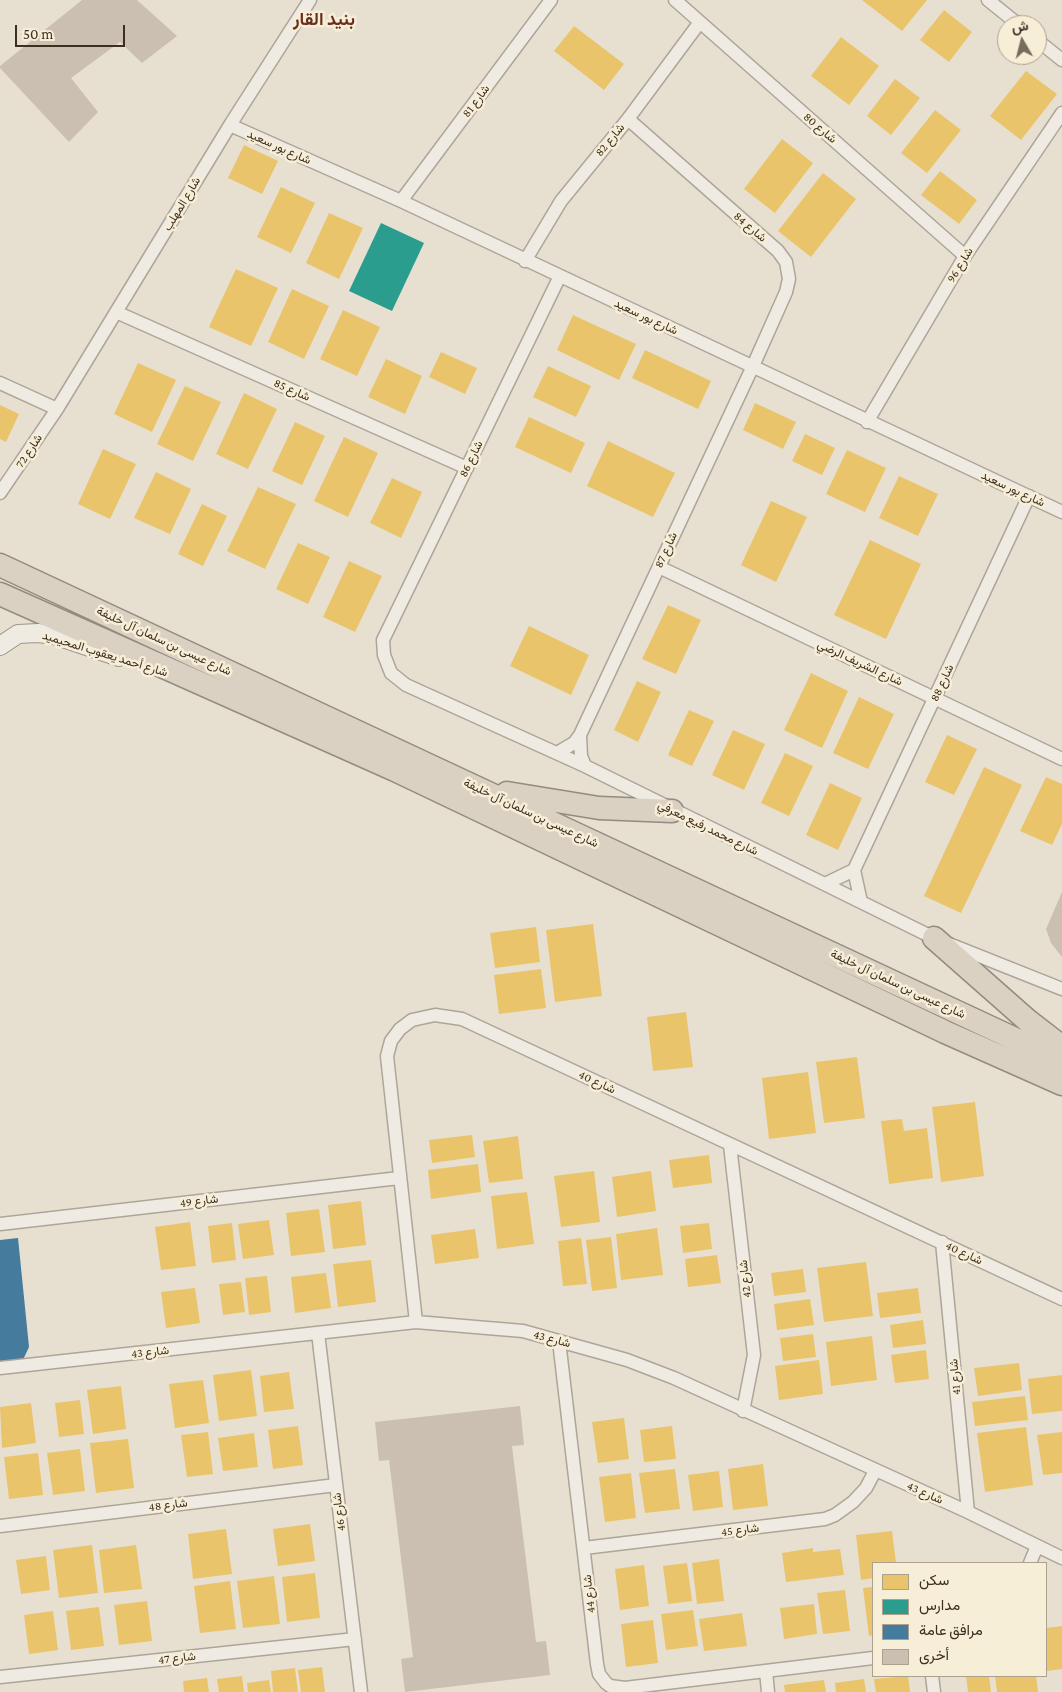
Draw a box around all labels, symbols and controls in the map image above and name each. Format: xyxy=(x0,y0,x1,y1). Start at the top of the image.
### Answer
district label: بنيد القار xyxy=(293,8,355,30)
scale bar xyxy=(18,15,128,47)
north arrow xyxy=(997,15,1047,65)
text: ش xyxy=(1011,17,1029,35)
text: 50 m xyxy=(23,26,53,42)
street label: شارع 81 xyxy=(459,82,493,120)
street label: شارع 80 xyxy=(800,110,840,146)
street label: شارع 82 xyxy=(592,121,628,159)
street label: شارع بور سعيد xyxy=(245,126,313,168)
street label: شارع المهلب xyxy=(160,174,204,234)
street label: شارع 84 xyxy=(731,209,769,245)
street label: شارع 96 xyxy=(944,245,976,285)
street label: شارع بور سعيد xyxy=(612,296,680,338)
street label: شارع 85 xyxy=(272,376,312,404)
street label: شارع 72 xyxy=(13,431,45,471)
street label: شارع 86 xyxy=(456,438,486,480)
street label: شارع بور سعيد xyxy=(979,468,1047,510)
street label: شارع 87 xyxy=(651,530,681,570)
street label: شارع عيسى بن سلمان آل خليفة xyxy=(94,603,234,679)
street label: شارع أحمد يعقوب المحيميد xyxy=(40,628,170,680)
street label: شارع الشريف الرضي xyxy=(815,637,905,689)
street label: شارع 88 xyxy=(927,662,957,704)
street label: شارع عيسى بن سلمان آل خليفة xyxy=(461,775,601,851)
street label: شارع محمد رفيع معرفي xyxy=(655,797,761,859)
street label: شارع عيسى بن سلمان آل خليفة xyxy=(828,946,968,1022)
street label: شارع 40 xyxy=(576,1067,618,1097)
street label: شارع 49 xyxy=(179,1192,219,1210)
street label: شارع 40 xyxy=(943,1238,985,1268)
street label: شارع 42 xyxy=(736,1259,754,1299)
street label: شارع 43 xyxy=(532,1327,572,1351)
street label: شارع 43 xyxy=(130,1343,170,1361)
street label: شارع 41 xyxy=(946,1358,964,1396)
street label: شارع 43 xyxy=(905,1479,945,1507)
street label: شارع 46 xyxy=(330,1492,348,1532)
street label: شارع 48 xyxy=(148,1495,188,1515)
street label: شارع 45 xyxy=(720,1521,760,1539)
legend xyxy=(872,1562,1047,1677)
text: سكن xyxy=(919,1572,949,1588)
street label: شارع 44 xyxy=(580,1574,598,1614)
text: مدارس xyxy=(919,1597,960,1613)
text: مرافق عامة xyxy=(919,1622,983,1638)
text: أخرى xyxy=(919,1647,949,1663)
street label: شارع 47 xyxy=(157,1649,197,1667)

